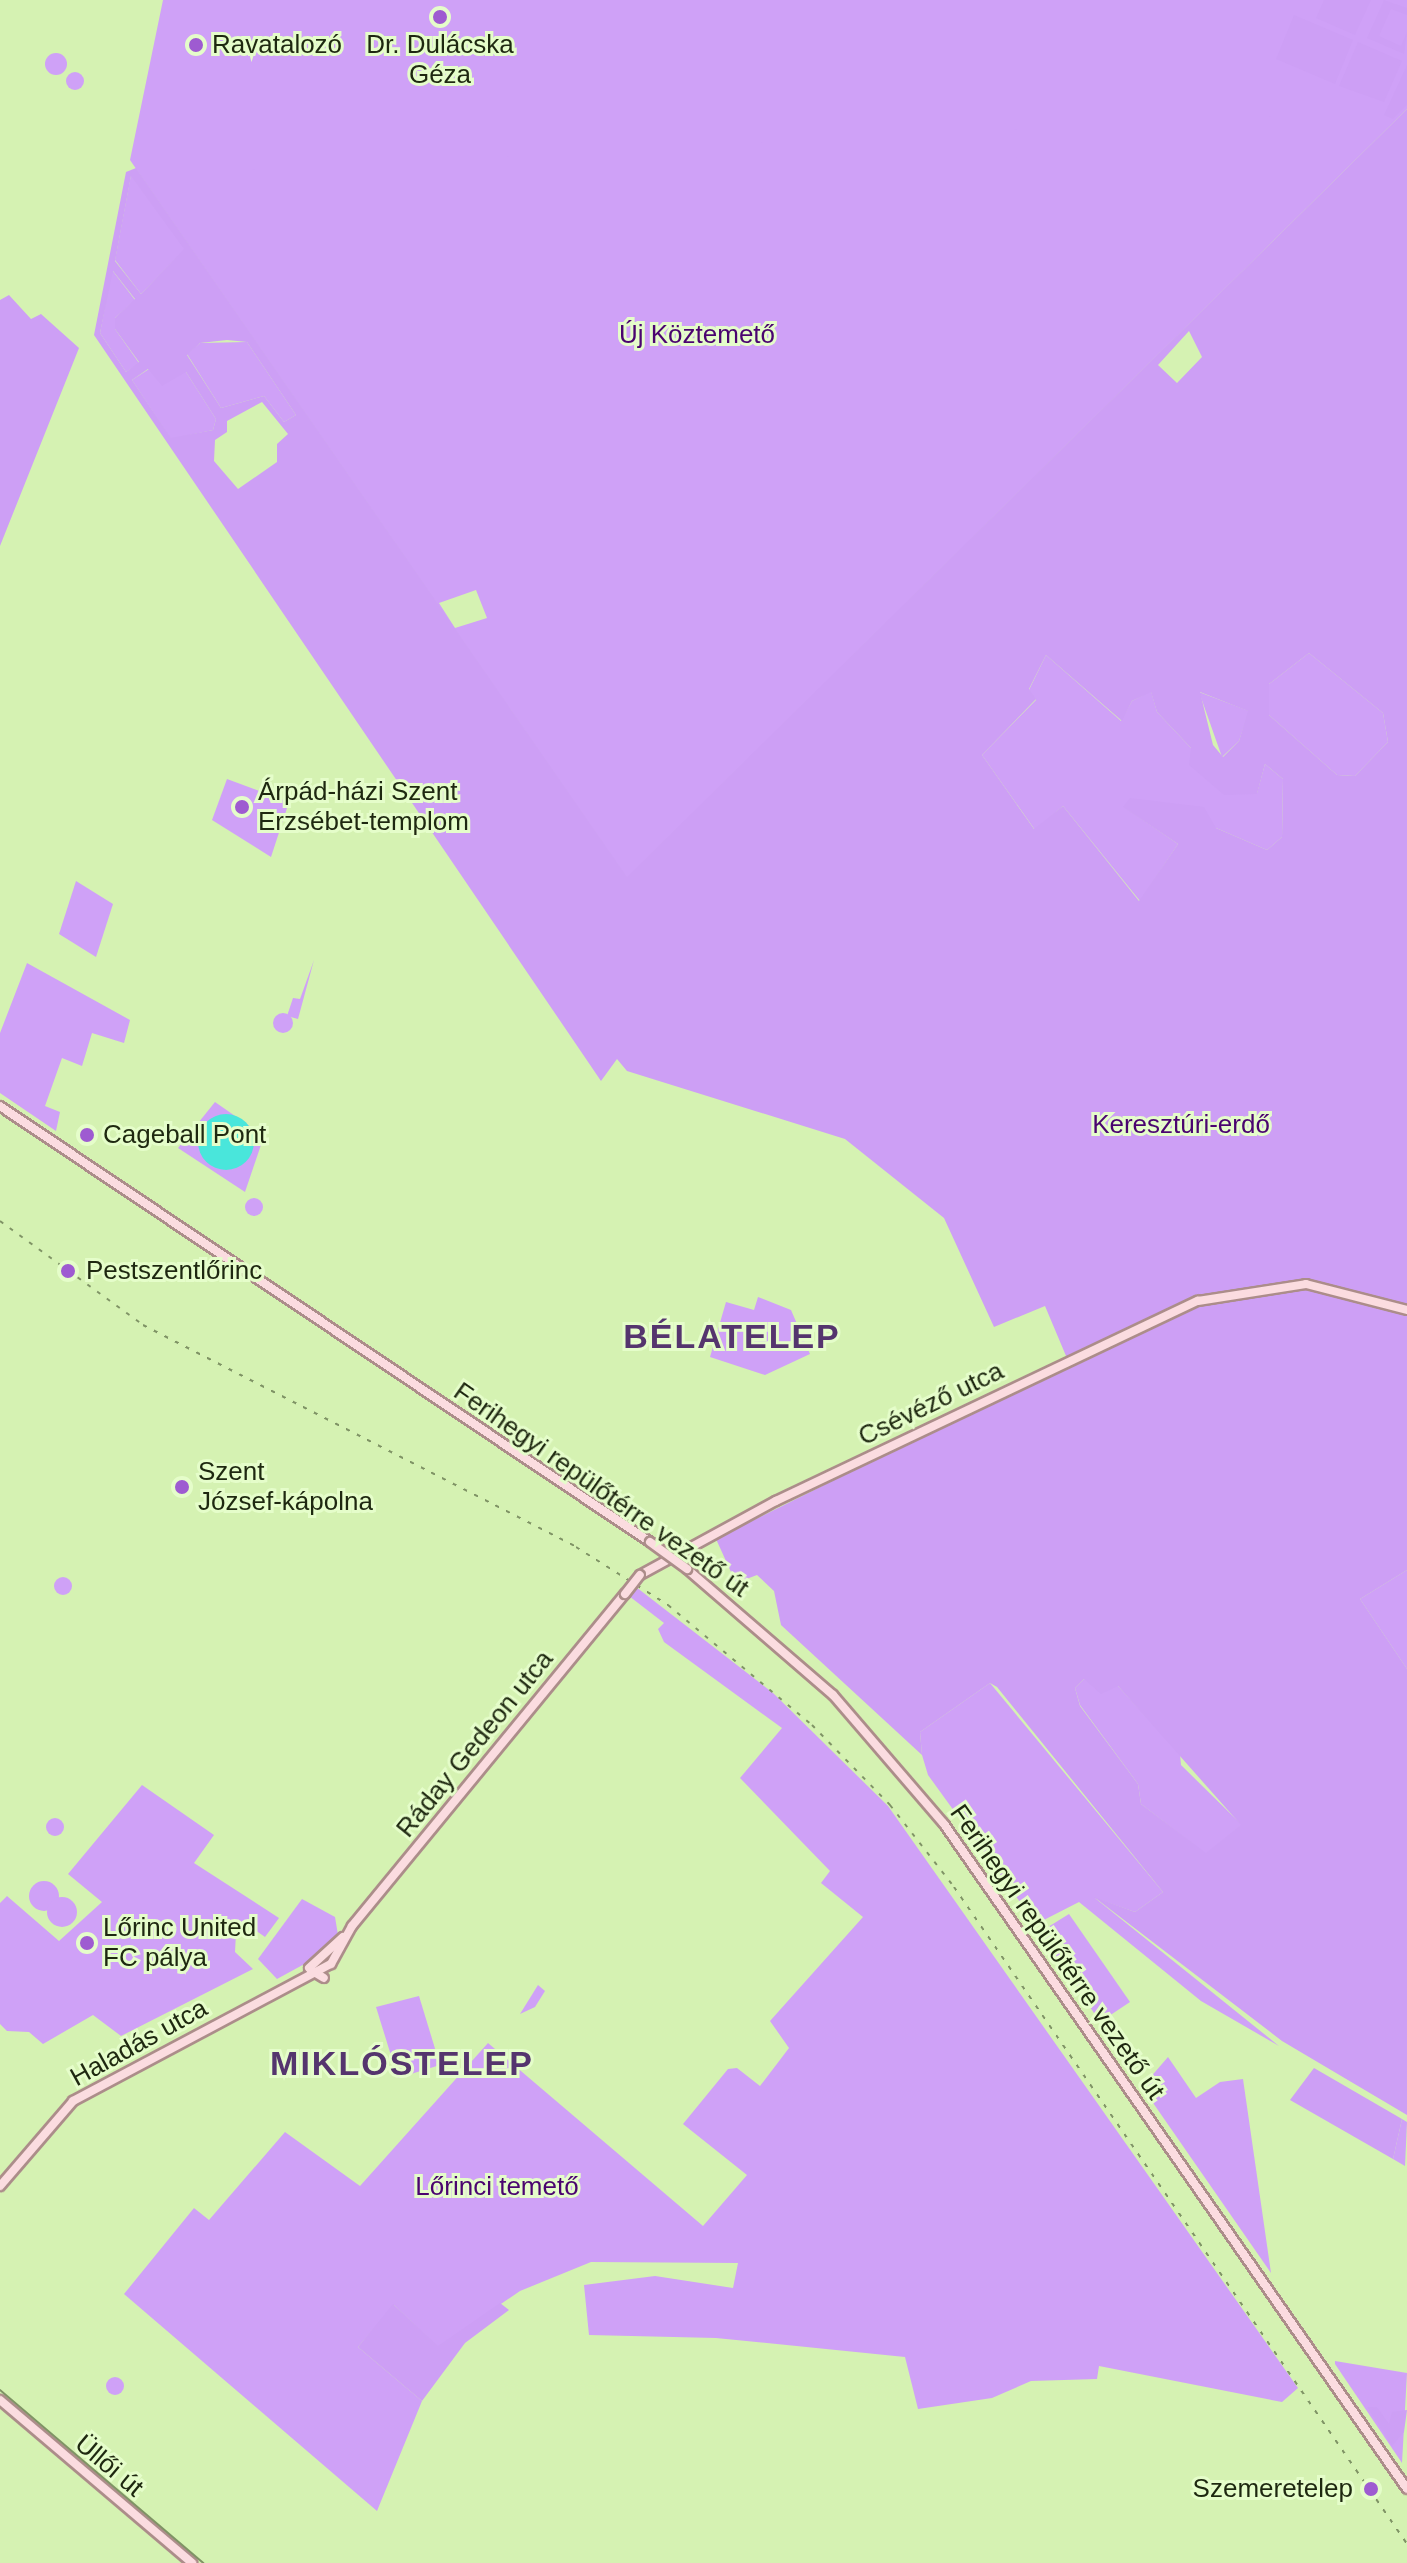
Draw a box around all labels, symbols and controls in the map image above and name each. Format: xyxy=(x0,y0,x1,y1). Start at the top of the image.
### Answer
marker: Dr. Dulácska Géza xyxy=(431,8,449,26)
place label: Ravatalozó xyxy=(212,29,342,61)
place label: Dr. Dulácska Géza xyxy=(366,29,514,90)
marker: Ravatalozó xyxy=(187,36,205,54)
park label: Új Köztemető xyxy=(619,319,775,351)
place label: Árpád-házi Szent Erzsébet-templom xyxy=(258,776,469,838)
marker: Árpád-házi Szent Erzsébet-templom xyxy=(233,798,251,816)
park label: Keresztúri-erdő xyxy=(1092,1109,1270,1141)
place label: Cageball Pont xyxy=(103,1119,266,1151)
marker: Cageball Pont xyxy=(78,1126,96,1144)
place label: Pestszentlőrinc xyxy=(86,1255,262,1287)
marker: Pestszentlőrinc xyxy=(57,1260,79,1282)
district label: BÉLATELEP xyxy=(623,1317,841,1357)
street label: Csévéző utca xyxy=(853,1355,1009,1453)
street label: Ferihegyi repülőtérre vezető út xyxy=(448,1376,754,1604)
place label: Szent József-kápolna xyxy=(198,1456,373,1518)
marker: Szent József-kápolna xyxy=(173,1478,191,1496)
street label: Ráday Gedeon utca xyxy=(390,1644,560,1844)
street label: Ferihegyi repülőtérre vezető út xyxy=(943,1799,1171,2105)
place label: Lőrinc United FC pálya xyxy=(103,1912,256,1974)
marker: Lőrinc United FC pálya xyxy=(78,1934,96,1952)
street label: Haladás utca xyxy=(65,1993,213,2093)
district label: MIKLÓSTELEP xyxy=(270,2044,534,2084)
park label: Lőrinci temető xyxy=(415,2171,579,2203)
street label: Üllői út xyxy=(69,2429,149,2503)
place label: Szemeretelep xyxy=(1193,2473,1353,2505)
marker: Szemeretelep xyxy=(1360,2478,1382,2500)

